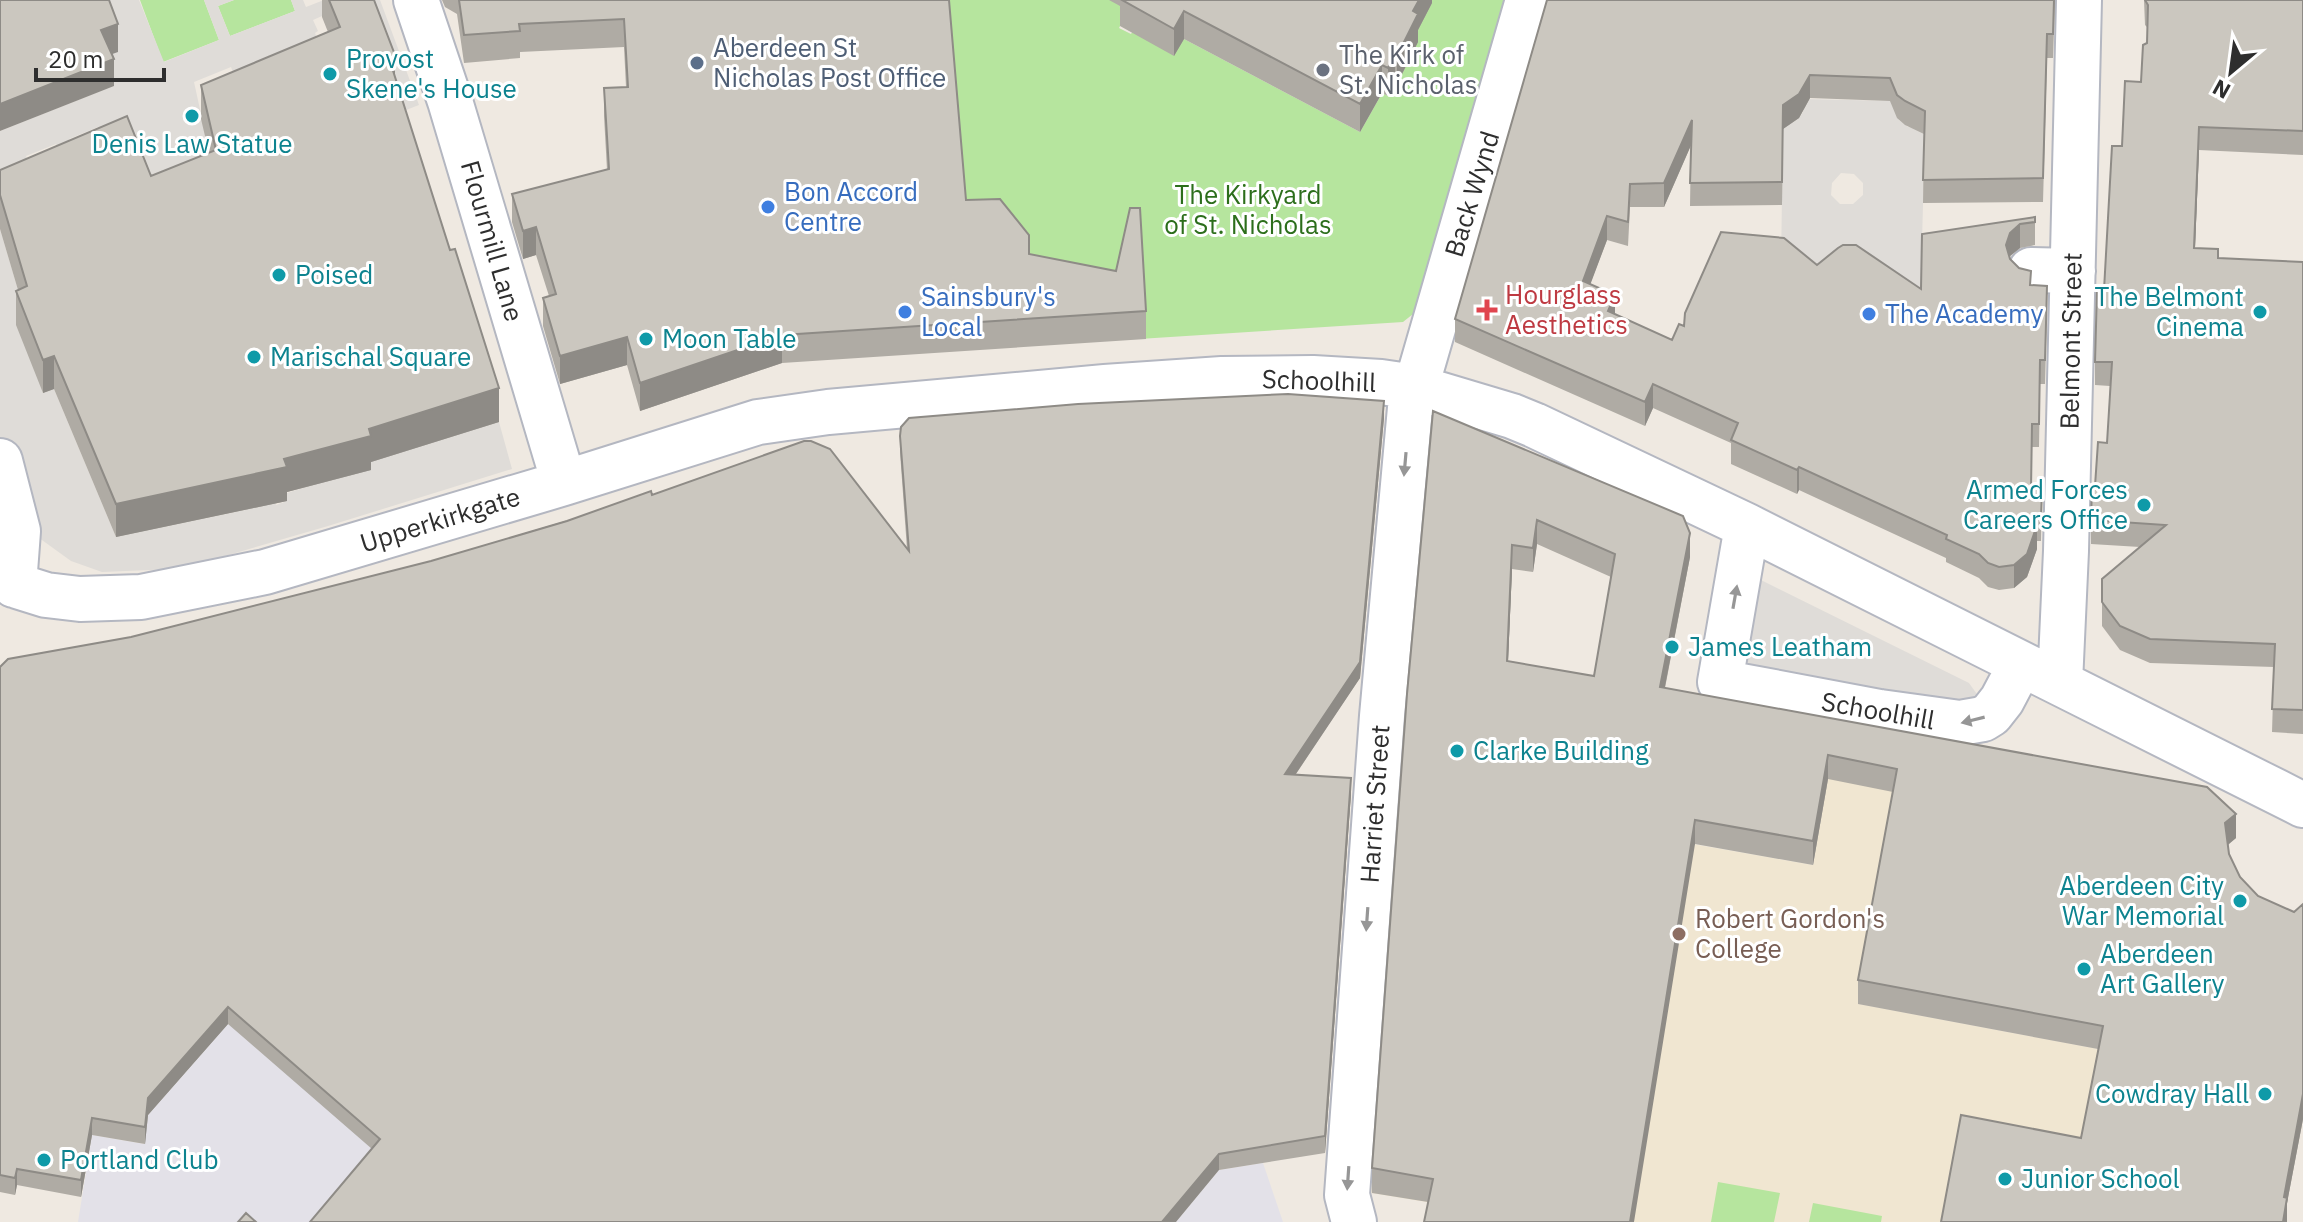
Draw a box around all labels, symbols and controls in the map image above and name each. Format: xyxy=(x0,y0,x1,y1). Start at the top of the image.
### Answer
place label: Aberdeen St Nicholas Post Office xyxy=(713,30,946,94)
scale bar xyxy=(36,32,164,82)
north arrow xyxy=(2191,32,2271,112)
place label: The Kirk of St. Nicholas xyxy=(1339,37,1477,101)
place label: Provost Skene's House xyxy=(346,41,517,105)
text: 20 m xyxy=(48,43,103,75)
marker: Aberdeen St Nicholas Post Office xyxy=(688,54,706,72)
marker: The Kirk of St. Nicholas xyxy=(1314,61,1332,79)
marker: Provost Skene's House xyxy=(321,65,339,83)
text: N xyxy=(2207,73,2235,106)
marker: Denis Law Statue xyxy=(183,107,201,125)
place label: Denis Law Statue xyxy=(92,126,292,160)
street label: Back Wynd xyxy=(1436,127,1506,261)
street label: Flourmill Lane xyxy=(454,156,532,325)
place label: Bon Accord Centre xyxy=(784,174,918,238)
park label: The Kirkyard of St. Nicholas xyxy=(1164,177,1332,241)
marker: Bon Accord Centre xyxy=(759,198,777,216)
street label: Belmont Street xyxy=(2051,252,2089,430)
place label: Poised xyxy=(295,257,373,291)
marker: Poised xyxy=(270,266,288,284)
place label: Hourglass Aesthetics xyxy=(1505,277,1628,341)
place label: Sainsbury's Local xyxy=(921,279,1056,343)
place label: The Belmont Cinema xyxy=(2094,279,2244,343)
place label: The Academy xyxy=(1885,296,2044,330)
marker: Hourglass Aesthetics xyxy=(1476,299,1498,321)
marker: Sainsbury's Local xyxy=(896,303,914,321)
marker: The Belmont Cinema xyxy=(2251,303,2269,321)
marker: The Academy xyxy=(1860,305,1878,323)
place label: Moon Table xyxy=(662,321,797,355)
marker: Moon Table xyxy=(637,330,655,348)
place label: Marischal Square xyxy=(270,339,471,373)
marker: Marischal Square xyxy=(245,348,263,366)
street label: Schoolhill xyxy=(1261,361,1377,399)
one-way arrow xyxy=(1398,452,1411,477)
place label: Armed Forces Careers Office xyxy=(1963,472,2128,536)
street label: Upperkirkgate xyxy=(356,479,524,560)
marker: Armed Forces Careers Office xyxy=(2135,496,2153,514)
one-way arrow xyxy=(1729,584,1741,609)
place label: James Leatham xyxy=(1688,629,1872,663)
marker: James Leatham xyxy=(1663,638,1681,656)
street label: Schoolhill xyxy=(1819,683,1937,737)
one-way arrow xyxy=(1961,714,1986,727)
street label: Harriet Street xyxy=(1352,724,1396,884)
place label: Clarke Building xyxy=(1473,733,1649,767)
marker: Clarke Building xyxy=(1448,742,1466,760)
place label: Aberdeen City War Memorial xyxy=(2059,868,2224,932)
marker: Aberdeen City War Memorial xyxy=(2231,892,2249,910)
place label: Robert Gordon's College xyxy=(1695,901,1885,965)
one-way arrow xyxy=(1360,906,1373,931)
marker: Robert Gordon's College xyxy=(1670,925,1688,943)
place label: Aberdeen Art Gallery xyxy=(2100,936,2225,1000)
marker: Aberdeen Art Gallery xyxy=(2075,960,2093,978)
place label: Cowdray Hall xyxy=(2095,1076,2249,1110)
marker: Cowdray Hall xyxy=(2256,1085,2274,1103)
place label: Portland Club xyxy=(60,1142,219,1176)
marker: Portland Club xyxy=(35,1151,53,1169)
place label: Junior School xyxy=(2021,1161,2180,1195)
one-way arrow xyxy=(1341,1166,1354,1191)
marker: Junior School xyxy=(1996,1170,2014,1188)

